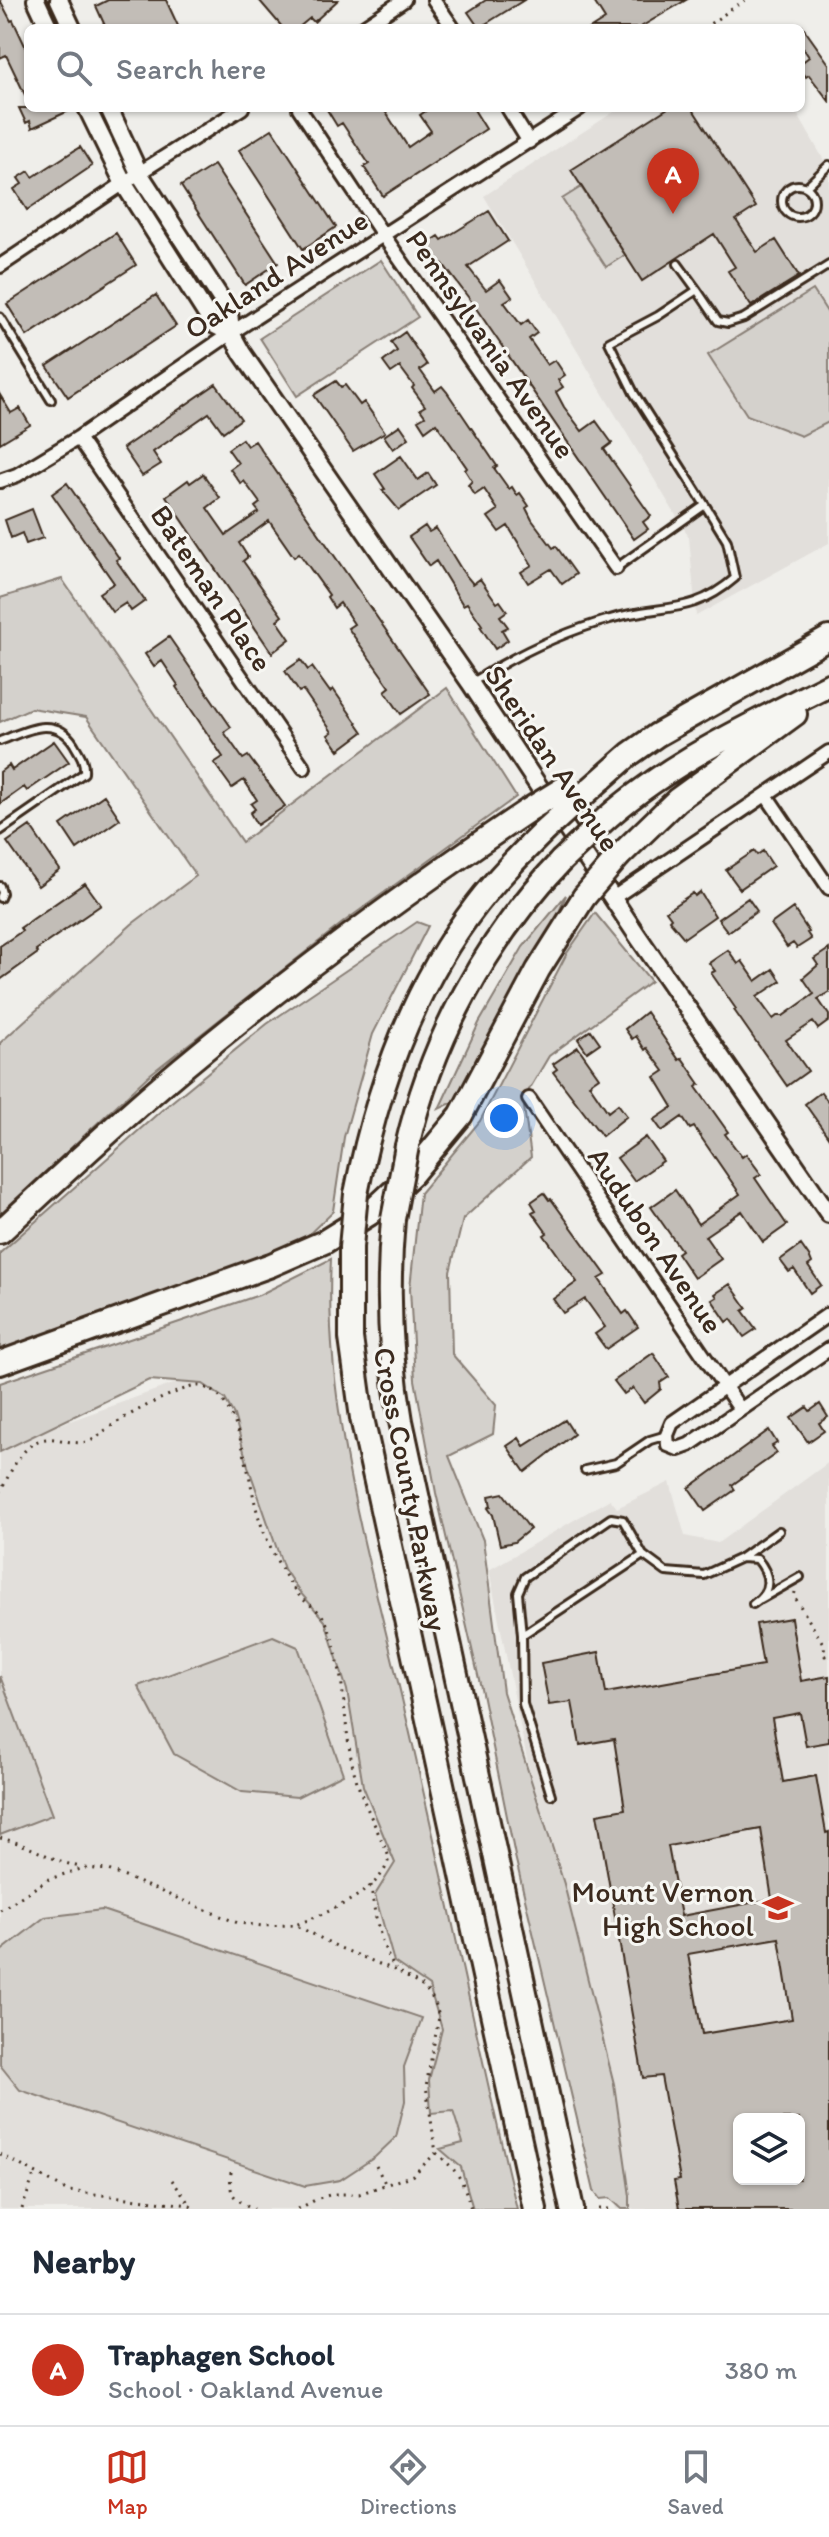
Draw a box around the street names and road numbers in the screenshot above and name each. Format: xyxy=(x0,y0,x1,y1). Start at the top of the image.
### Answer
street label: Oakland Avenue xyxy=(177,201,375,347)
street label: Pennsylvania Avenue xyxy=(398,222,584,466)
street label: Bateman Place xyxy=(143,498,281,678)
street label: Sheridan Avenue xyxy=(477,658,629,858)
street label: Audubon Avenue xyxy=(580,1140,732,1340)
street label: Cross County Parkway xyxy=(365,1344,457,1634)

